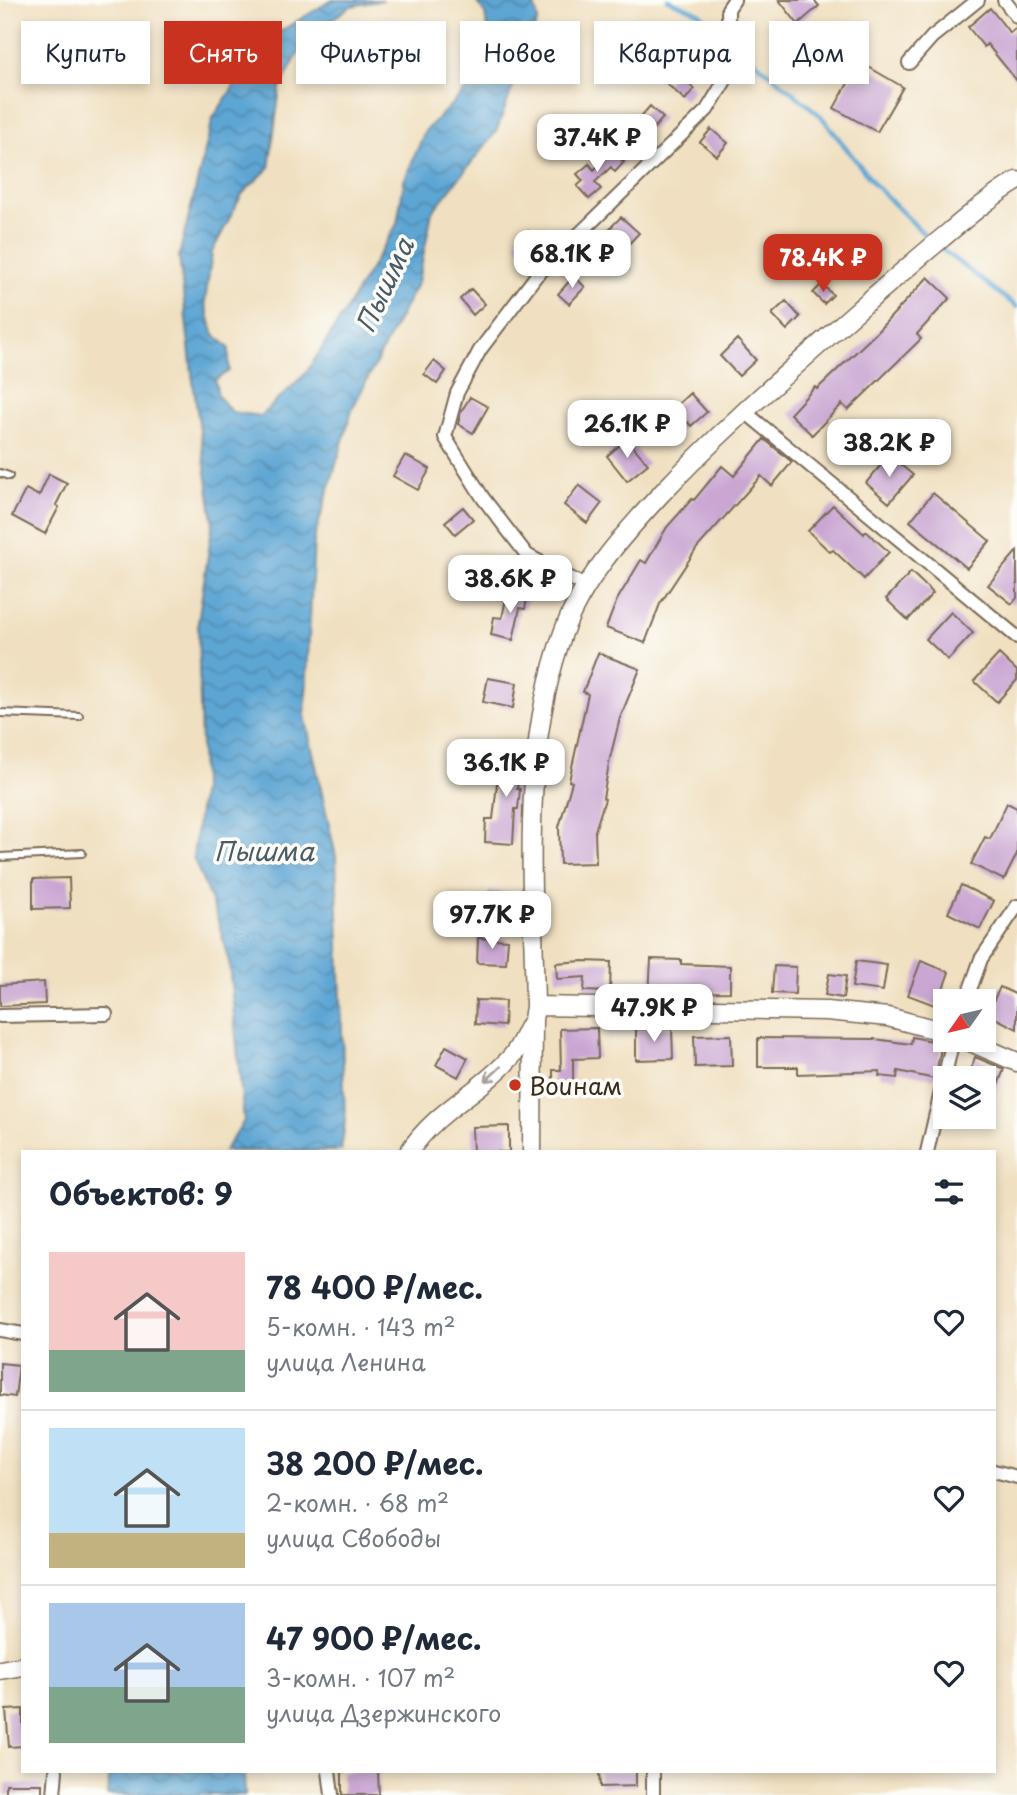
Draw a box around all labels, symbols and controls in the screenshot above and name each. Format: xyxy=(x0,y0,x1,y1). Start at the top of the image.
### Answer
chip: Купить xyxy=(21,21,150,84)
chip: Снять xyxy=(164,21,282,84)
chip: Фильтры xyxy=(296,21,446,84)
chip: Новое xyxy=(460,21,580,84)
chip: Квартира xyxy=(594,21,755,84)
chip: Дом xyxy=(769,21,869,84)
pin: 37.4K ₽ xyxy=(532,114,662,174)
text: 37.4K ₽ xyxy=(553,119,641,154)
pin: 68.1K ₽ xyxy=(507,230,637,290)
water label: Пышма xyxy=(345,231,423,339)
pin: 78.4K ₽ xyxy=(758,234,888,294)
text: 68.1K ₽ xyxy=(530,235,614,270)
text: 78.4K ₽ xyxy=(779,239,867,274)
pin: 26.1K ₽ xyxy=(562,400,692,460)
text: 26.1K ₽ xyxy=(584,405,670,440)
pin: 38.2K ₽ xyxy=(824,420,954,479)
text: 38.2K ₽ xyxy=(843,424,935,459)
pin: 38.6K ₽ xyxy=(445,556,575,615)
text: 38.6K ₽ xyxy=(464,560,556,595)
pin: 36.1K ₽ xyxy=(441,740,571,799)
text: 36.1K ₽ xyxy=(463,744,549,779)
water label: Пышма xyxy=(214,831,315,870)
pin: 97.7K ₽ xyxy=(427,892,557,951)
text: 97.7K ₽ xyxy=(449,896,535,931)
pin: 47.9K ₽ xyxy=(589,984,719,1044)
text: 47.9K ₽ xyxy=(611,989,697,1024)
north arrow xyxy=(933,989,996,1052)
map controls xyxy=(933,989,996,1129)
one-way arrow xyxy=(484,1066,502,1082)
button: layers xyxy=(933,1066,996,1129)
place label: Воинам xyxy=(529,1067,623,1103)
marker: Воинам xyxy=(507,1077,523,1093)
text: Объектов: 9 xyxy=(49,1170,233,1215)
icon: filters xyxy=(930,1173,968,1211)
text: 78 400 ₽/мес. xyxy=(266,1264,483,1309)
icon: home xyxy=(105,1280,189,1364)
icon: heart xyxy=(930,1303,968,1341)
text: 5-комн. · 143 m² xyxy=(266,1309,456,1344)
text: улица Ленина xyxy=(266,1344,426,1379)
text: 38 200 ₽/мес. xyxy=(266,1440,484,1485)
icon: home xyxy=(105,1456,189,1540)
icon: heart xyxy=(930,1479,968,1517)
text: 2-комн. · 68 m² xyxy=(266,1485,449,1520)
text: улица Свободы xyxy=(266,1520,441,1555)
text: 47 900 ₽/мес. xyxy=(266,1615,481,1660)
icon: home xyxy=(105,1631,189,1715)
icon: heart xyxy=(930,1654,968,1692)
text: 3-комн. · 107 m² xyxy=(266,1660,455,1695)
text: улица Дзержинского xyxy=(266,1695,501,1730)

